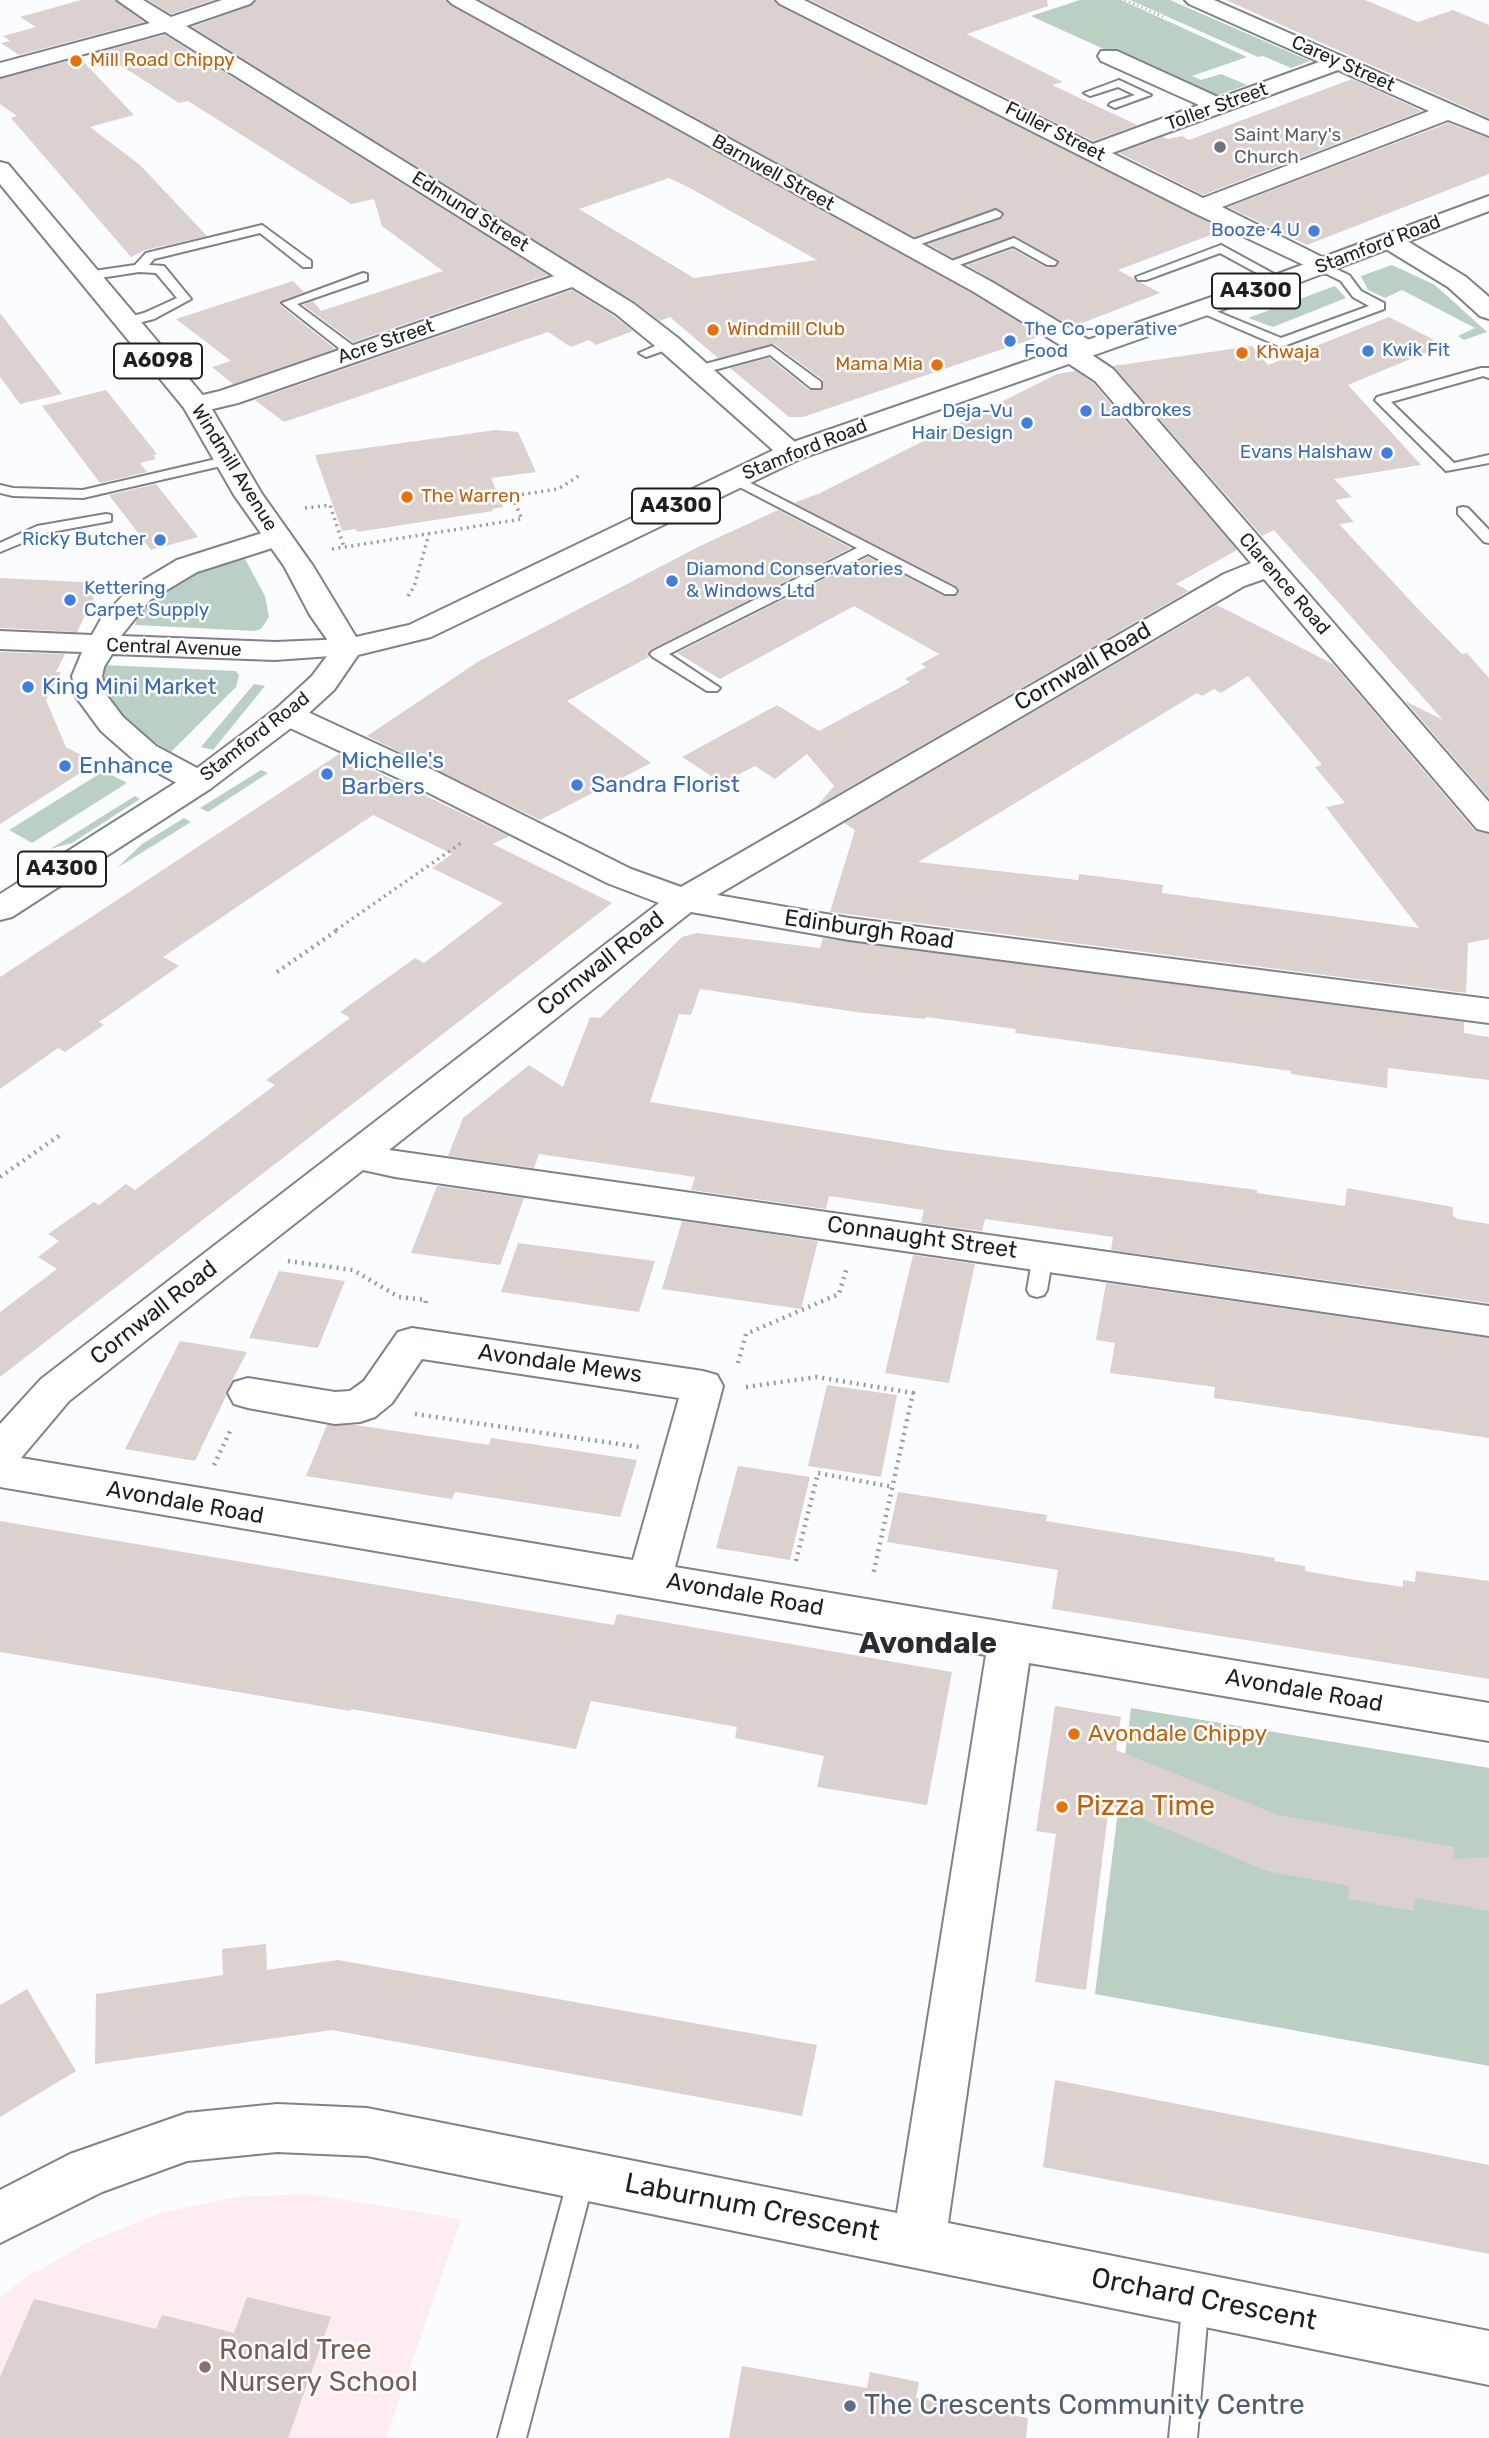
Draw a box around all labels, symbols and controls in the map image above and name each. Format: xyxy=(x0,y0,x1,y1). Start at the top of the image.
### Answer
street label: Carey Street xyxy=(1288,31,1398,97)
place label: Mill Road Chippy xyxy=(90,50,235,72)
marker: Mill Road Chippy xyxy=(68,53,84,69)
street label: Toller Street xyxy=(1163,78,1271,136)
street label: Fuller Street xyxy=(1001,97,1109,167)
place label: Saint Mary's Church xyxy=(1234,125,1341,169)
street label: Barnwell Street xyxy=(708,130,838,216)
marker: Saint Mary's Church xyxy=(1212,139,1228,155)
street label: Edmund Street xyxy=(407,167,533,257)
street label: Stamford Road xyxy=(1312,211,1444,279)
place label: Booze 4 U xyxy=(1211,220,1300,242)
marker: Booze 4 U xyxy=(1306,223,1322,239)
road number: A4300 xyxy=(1212,274,1300,308)
street label: Acre Street xyxy=(335,315,437,369)
place label: Windmill Club xyxy=(727,319,845,341)
place label: The Co-operative Food xyxy=(1024,319,1177,363)
marker: Windmill Club xyxy=(705,322,721,338)
marker: The Co-operative Food xyxy=(1002,333,1018,349)
place label: Kwik Fit xyxy=(1382,340,1450,362)
place label: Khwaja xyxy=(1256,342,1320,364)
marker: Kwik Fit xyxy=(1360,343,1376,359)
road number: A6098 xyxy=(114,344,202,378)
marker: Khwaja xyxy=(1234,345,1250,361)
place label: Mama Mia xyxy=(835,354,923,376)
marker: Mama Mia xyxy=(929,357,945,373)
place label: Ladbrokes xyxy=(1100,400,1191,422)
street label: Windmill Avenue xyxy=(186,401,282,535)
place label: Deja-Vu Hair Design xyxy=(912,401,1013,445)
marker: Ladbrokes xyxy=(1078,403,1094,419)
street label: Stamford Road xyxy=(739,415,871,485)
marker: Deja-Vu Hair Design xyxy=(1019,415,1035,431)
place label: Evans Halshaw xyxy=(1240,442,1373,464)
marker: Evans Halshaw xyxy=(1379,445,1395,461)
place label: The Warren xyxy=(421,486,520,508)
marker: The Warren xyxy=(399,489,415,505)
road number: A4300 xyxy=(632,489,720,524)
street label: Clarence Road xyxy=(1233,528,1335,640)
place label: Ricky Butcher xyxy=(22,529,146,551)
marker: Ricky Butcher xyxy=(152,532,168,548)
place label: Diamond Conservatories & Windows Ltd xyxy=(686,559,903,603)
marker: Diamond Conservatories & Windows Ltd xyxy=(664,573,680,589)
place label: Kettering Carpet Supply xyxy=(84,578,209,622)
marker: Kettering Carpet Supply xyxy=(62,592,78,608)
street label: Cornwall Road xyxy=(1010,617,1156,717)
street label: Central Avenue xyxy=(106,634,242,662)
place label: King Mini Market xyxy=(42,673,216,701)
marker: King Mini Market xyxy=(20,679,36,695)
street label: Stamford Road xyxy=(196,687,314,787)
place label: Michelle's Barbers xyxy=(341,747,444,801)
place label: Enhance xyxy=(79,752,173,780)
marker: Enhance xyxy=(57,758,73,774)
marker: Michelle's Barbers xyxy=(319,766,335,782)
place label: Sandra Florist xyxy=(591,771,740,799)
marker: Sandra Florist xyxy=(569,777,585,793)
road number: A4300 xyxy=(18,852,106,886)
street label: Edinburgh Road xyxy=(782,904,956,956)
street label: Cornwall Road xyxy=(532,906,670,1022)
street label: Connaught Street xyxy=(825,1211,1019,1265)
street label: Cornwall Road xyxy=(85,1255,223,1371)
street label: Avondale Mews xyxy=(476,1339,644,1389)
street label: Avondale Road xyxy=(104,1476,266,1530)
street label: Avondale Road xyxy=(664,1568,826,1622)
district label: Avondale xyxy=(859,1626,997,1662)
street label: Avondale Road xyxy=(1223,1664,1385,1718)
place label: Avondale Chippy xyxy=(1088,1720,1267,1748)
marker: Avondale Chippy xyxy=(1066,1726,1082,1742)
place label: Pizza Time xyxy=(1076,1790,1215,1824)
marker: Pizza Time xyxy=(1054,1799,1070,1815)
street label: Laburnum Crescent xyxy=(622,2167,882,2249)
street label: Orchard Crescent xyxy=(1088,2262,1320,2338)
place label: Ronald Tree Nursery School xyxy=(219,2334,418,2400)
marker: Ronald Tree Nursery School xyxy=(197,2359,213,2375)
place label: The Crescents Community Centre xyxy=(864,2389,1305,2423)
marker: The Crescents Community Centre xyxy=(842,2398,858,2414)

